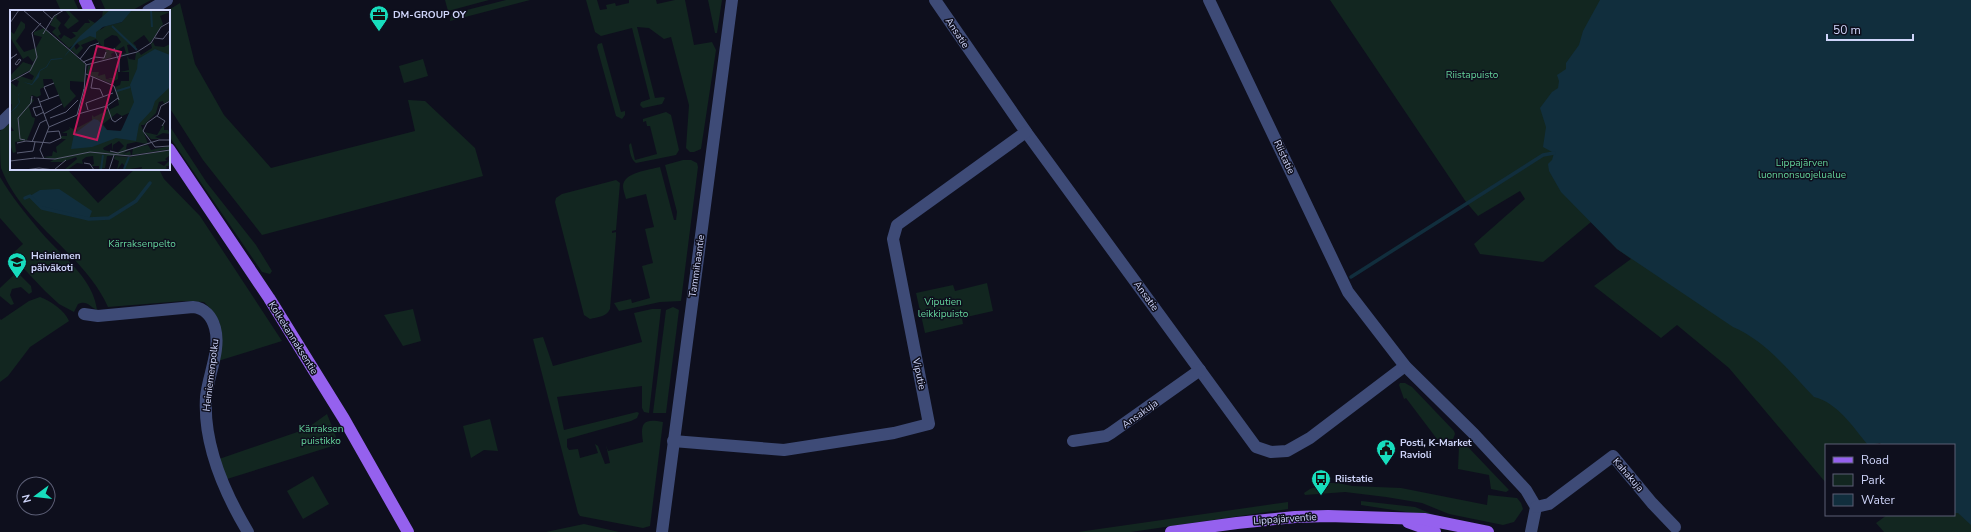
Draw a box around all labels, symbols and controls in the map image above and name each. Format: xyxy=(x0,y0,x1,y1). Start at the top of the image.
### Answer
office icon: DM-GROUP OY xyxy=(368,4,390,32)
place label: DM-GROUP OY xyxy=(393,8,467,22)
inset map xyxy=(10,10,170,170)
street label: Ansatie xyxy=(942,15,972,51)
scale bar xyxy=(1827,16,1913,42)
text: 50 m xyxy=(1833,22,1861,38)
park label: Riistapuisto xyxy=(1446,68,1499,82)
street label: Riistatie xyxy=(1270,138,1298,176)
park label: Lippajärven luonnonsuojelualue xyxy=(1758,156,1846,182)
street label: Tammihaantie xyxy=(686,234,708,298)
park label: Kärraksenpelto xyxy=(108,237,176,251)
place label: Heiniemen päiväkoti xyxy=(31,249,81,275)
school or university icon: Heiniemen päiväkoti xyxy=(6,251,28,279)
street label: Ansatie xyxy=(1130,278,1162,314)
park label: Viputien leikkipuisto xyxy=(918,295,969,321)
street label: Kolkekannaksentie xyxy=(265,299,321,377)
street label: Heiniemenpolku xyxy=(200,338,222,412)
street label: Viputie xyxy=(909,356,929,391)
street label: Ansakuja xyxy=(1119,396,1161,432)
park label: Kärraksen puistikko xyxy=(299,422,343,448)
place label: Posti, K-Market Ravioli xyxy=(1400,436,1472,462)
public building icon: Posti, K-Market Ravioli xyxy=(1375,438,1397,466)
legend xyxy=(1825,444,1955,516)
text: Road xyxy=(1861,452,1889,468)
street label: Kahakuja xyxy=(1609,455,1647,495)
bus stop icon: Riistatie xyxy=(1310,468,1332,496)
place label: Riistatie xyxy=(1335,472,1373,486)
text: Park xyxy=(1861,472,1886,488)
north arrow xyxy=(16,476,56,516)
text: Water xyxy=(1861,492,1895,508)
text: N xyxy=(19,493,35,504)
street label: Lippajärventie xyxy=(1253,510,1317,528)

